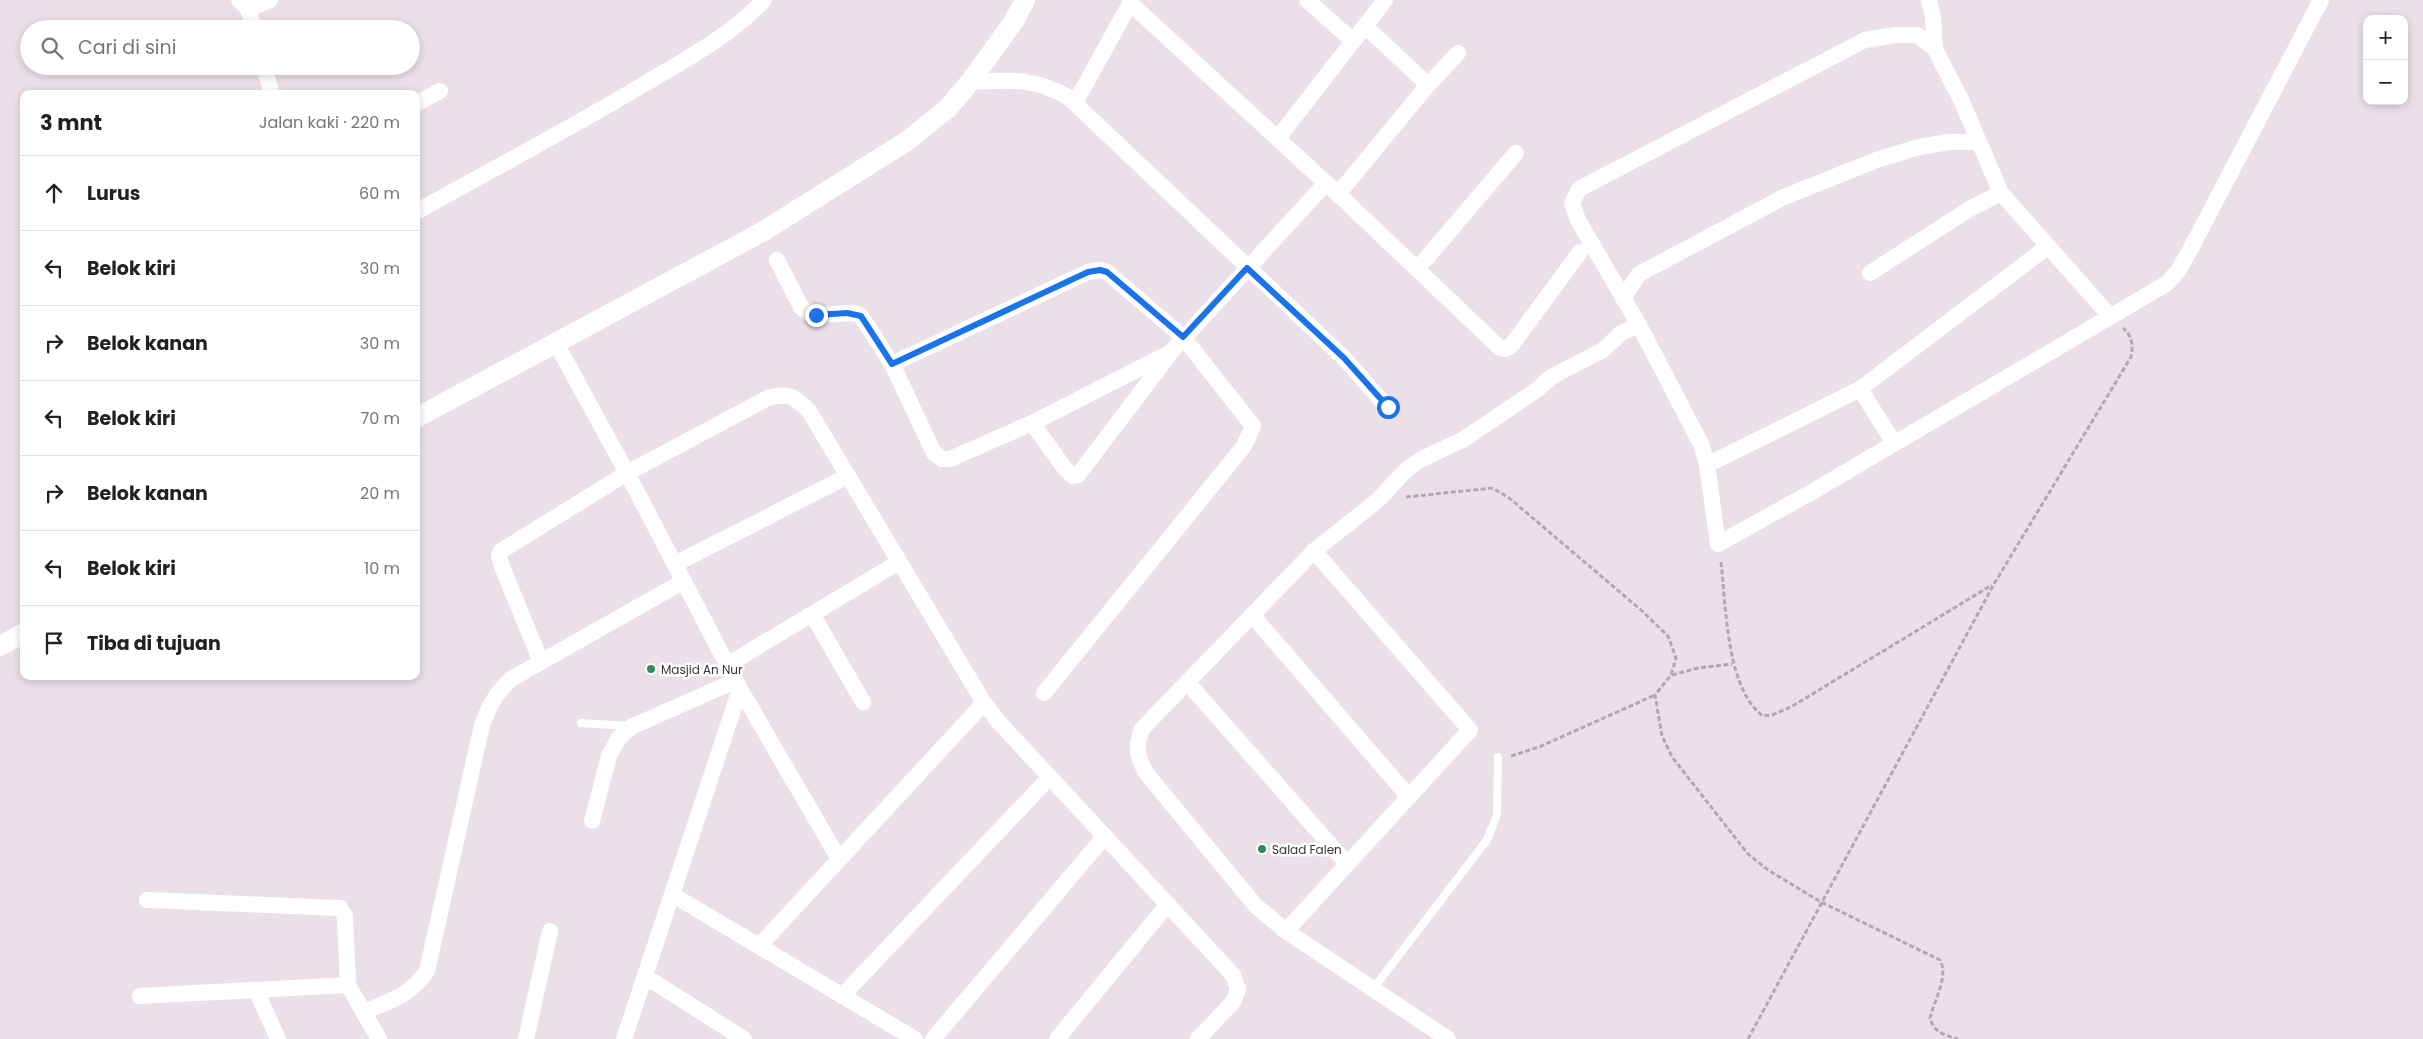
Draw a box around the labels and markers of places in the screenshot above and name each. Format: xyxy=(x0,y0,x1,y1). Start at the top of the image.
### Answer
place label: Masjid An Nur xyxy=(661,661,743,678)
marker: Masjid An Nur xyxy=(645,663,657,675)
place label: Salad Falen xyxy=(1272,841,1342,858)
marker: Salad Falen xyxy=(1256,843,1268,855)

